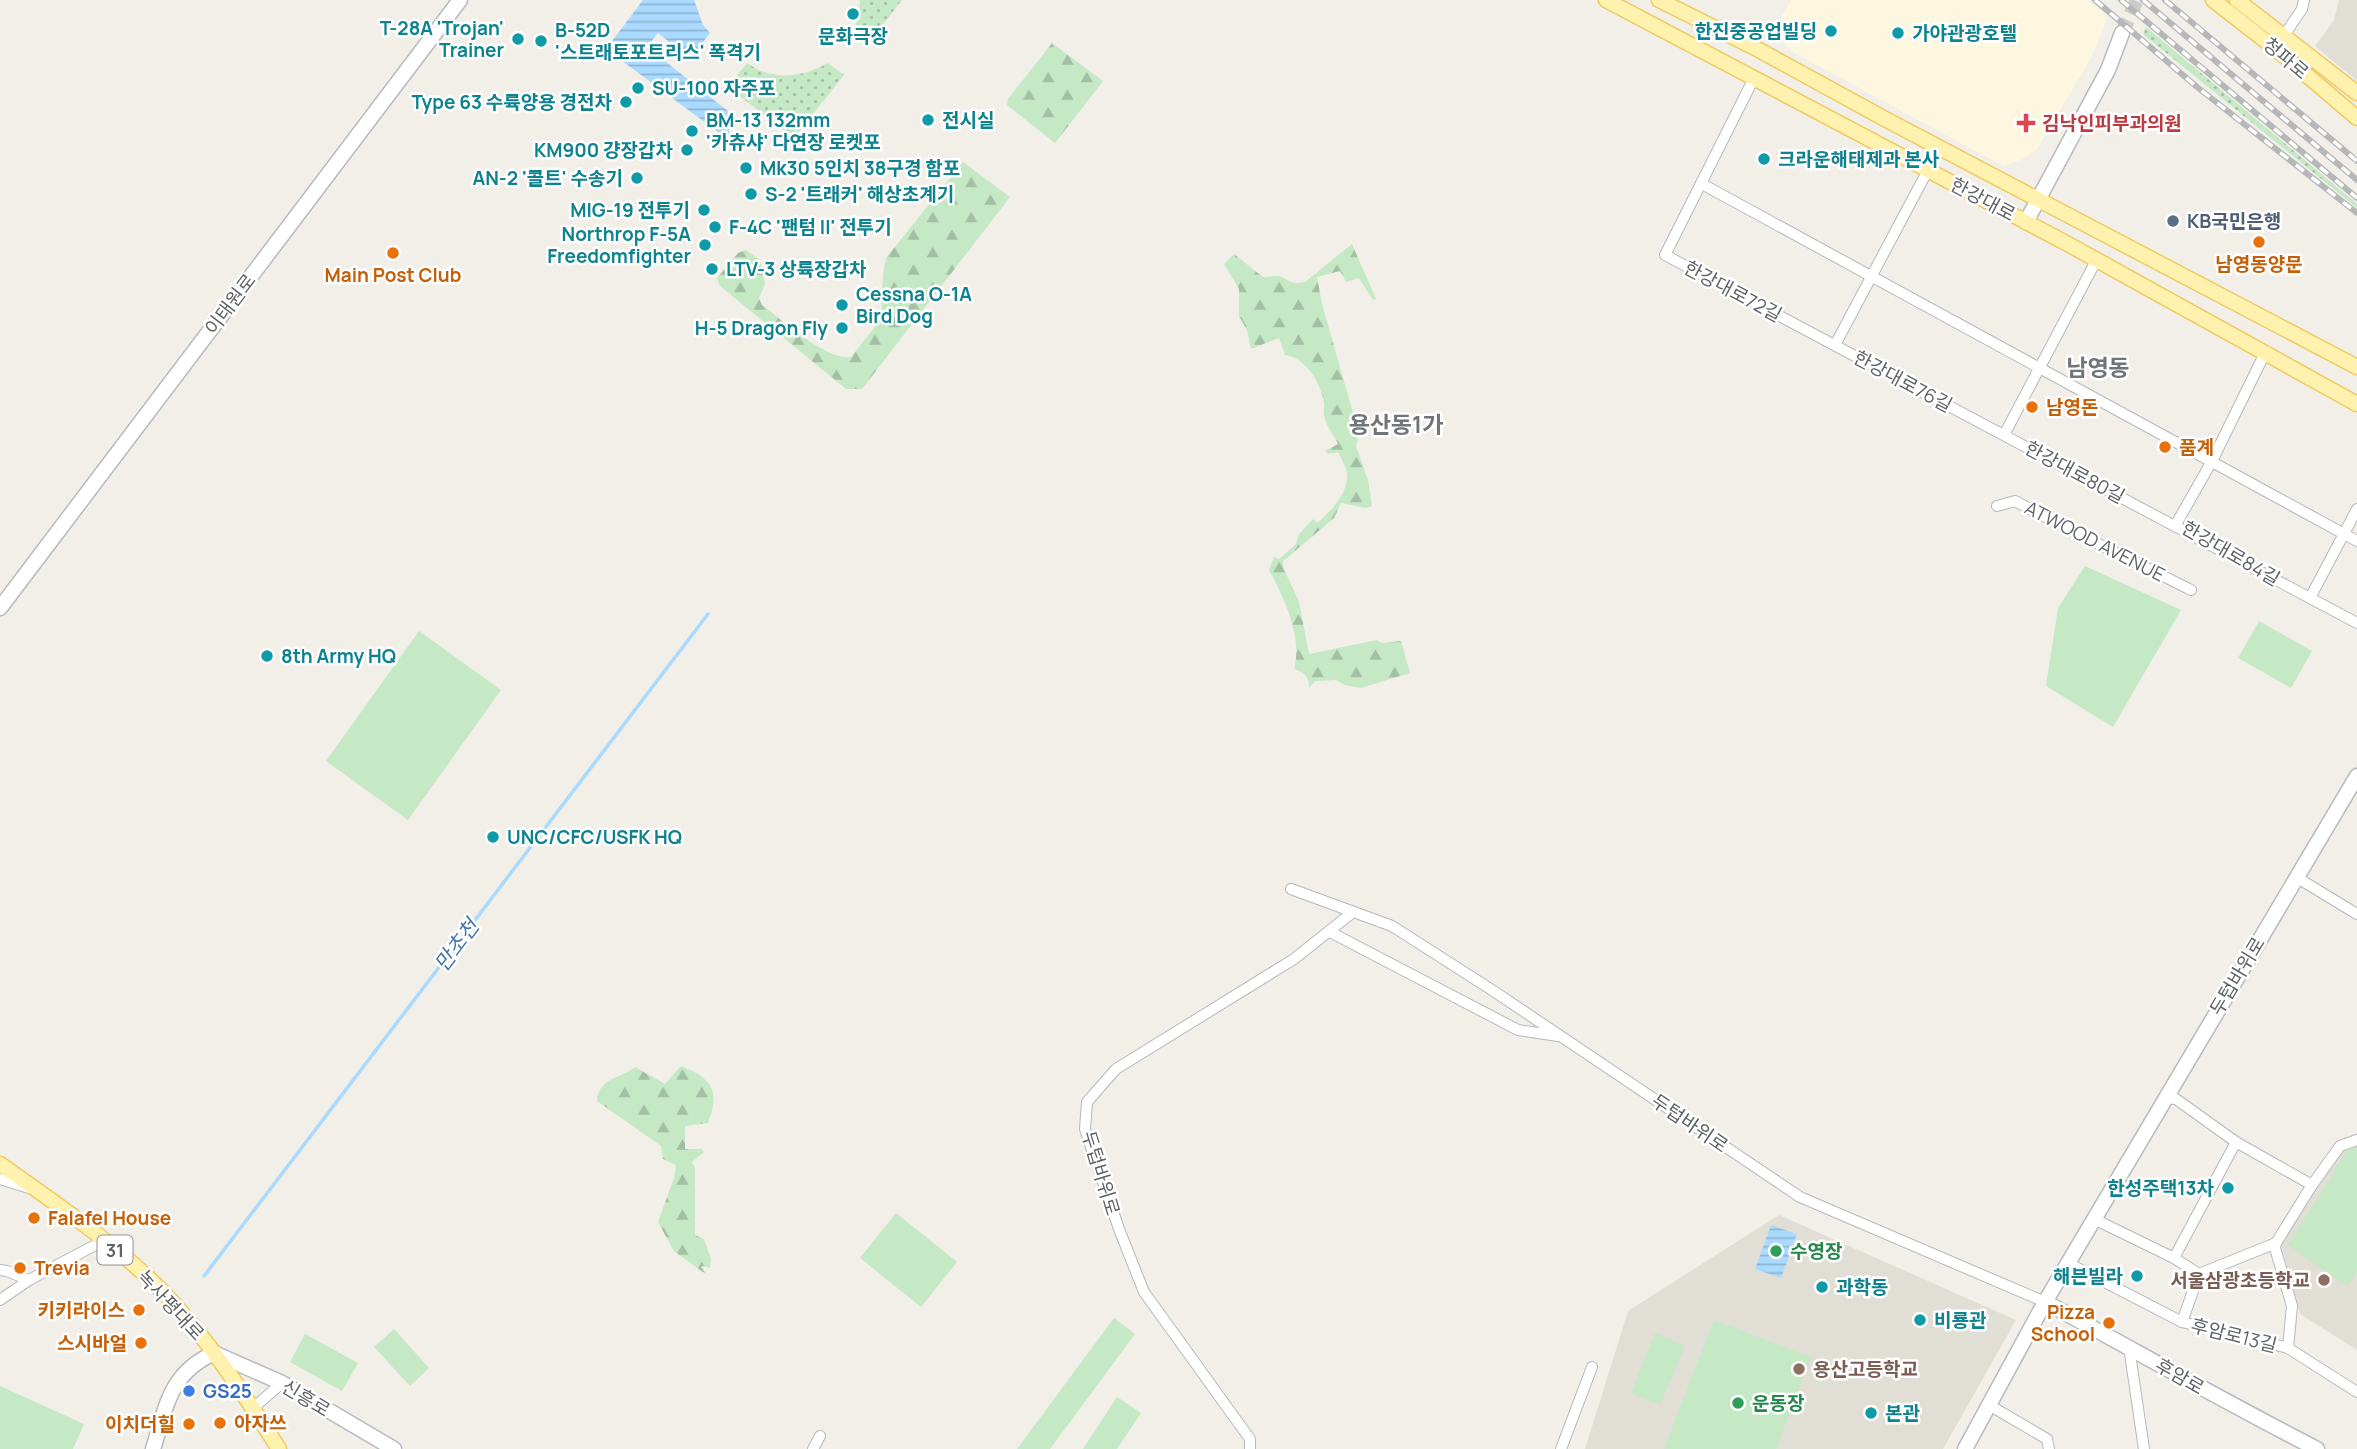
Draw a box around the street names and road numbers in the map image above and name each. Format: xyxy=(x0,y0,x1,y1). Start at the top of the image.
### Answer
street label: 청파로 xyxy=(2258,31,2314,85)
street label: 한강대로 xyxy=(1946,171,2020,227)
street label: 한강대로72길 xyxy=(1679,254,1787,328)
street label: 이태원로 xyxy=(199,268,261,340)
street label: 한강대로76길 xyxy=(1849,344,1957,418)
street label: 한강대로80길 xyxy=(2020,435,2130,509)
street label: ATWOOD AVENUE xyxy=(2021,494,2169,588)
street label: 한강대로84길 xyxy=(2177,514,2285,592)
street label: 두텁바위로 xyxy=(2203,932,2271,1020)
street label: 두텁바위로 xyxy=(1646,1088,1734,1158)
street label: 두텁바위로 xyxy=(1076,1127,1126,1219)
road number: 31 xyxy=(97,1236,132,1265)
street label: 녹사평대로 xyxy=(132,1264,210,1346)
street label: 후암로13길 xyxy=(2188,1312,2280,1358)
street label: 후암로 xyxy=(2151,1352,2209,1400)
street label: 신흥로 xyxy=(277,1373,335,1423)

